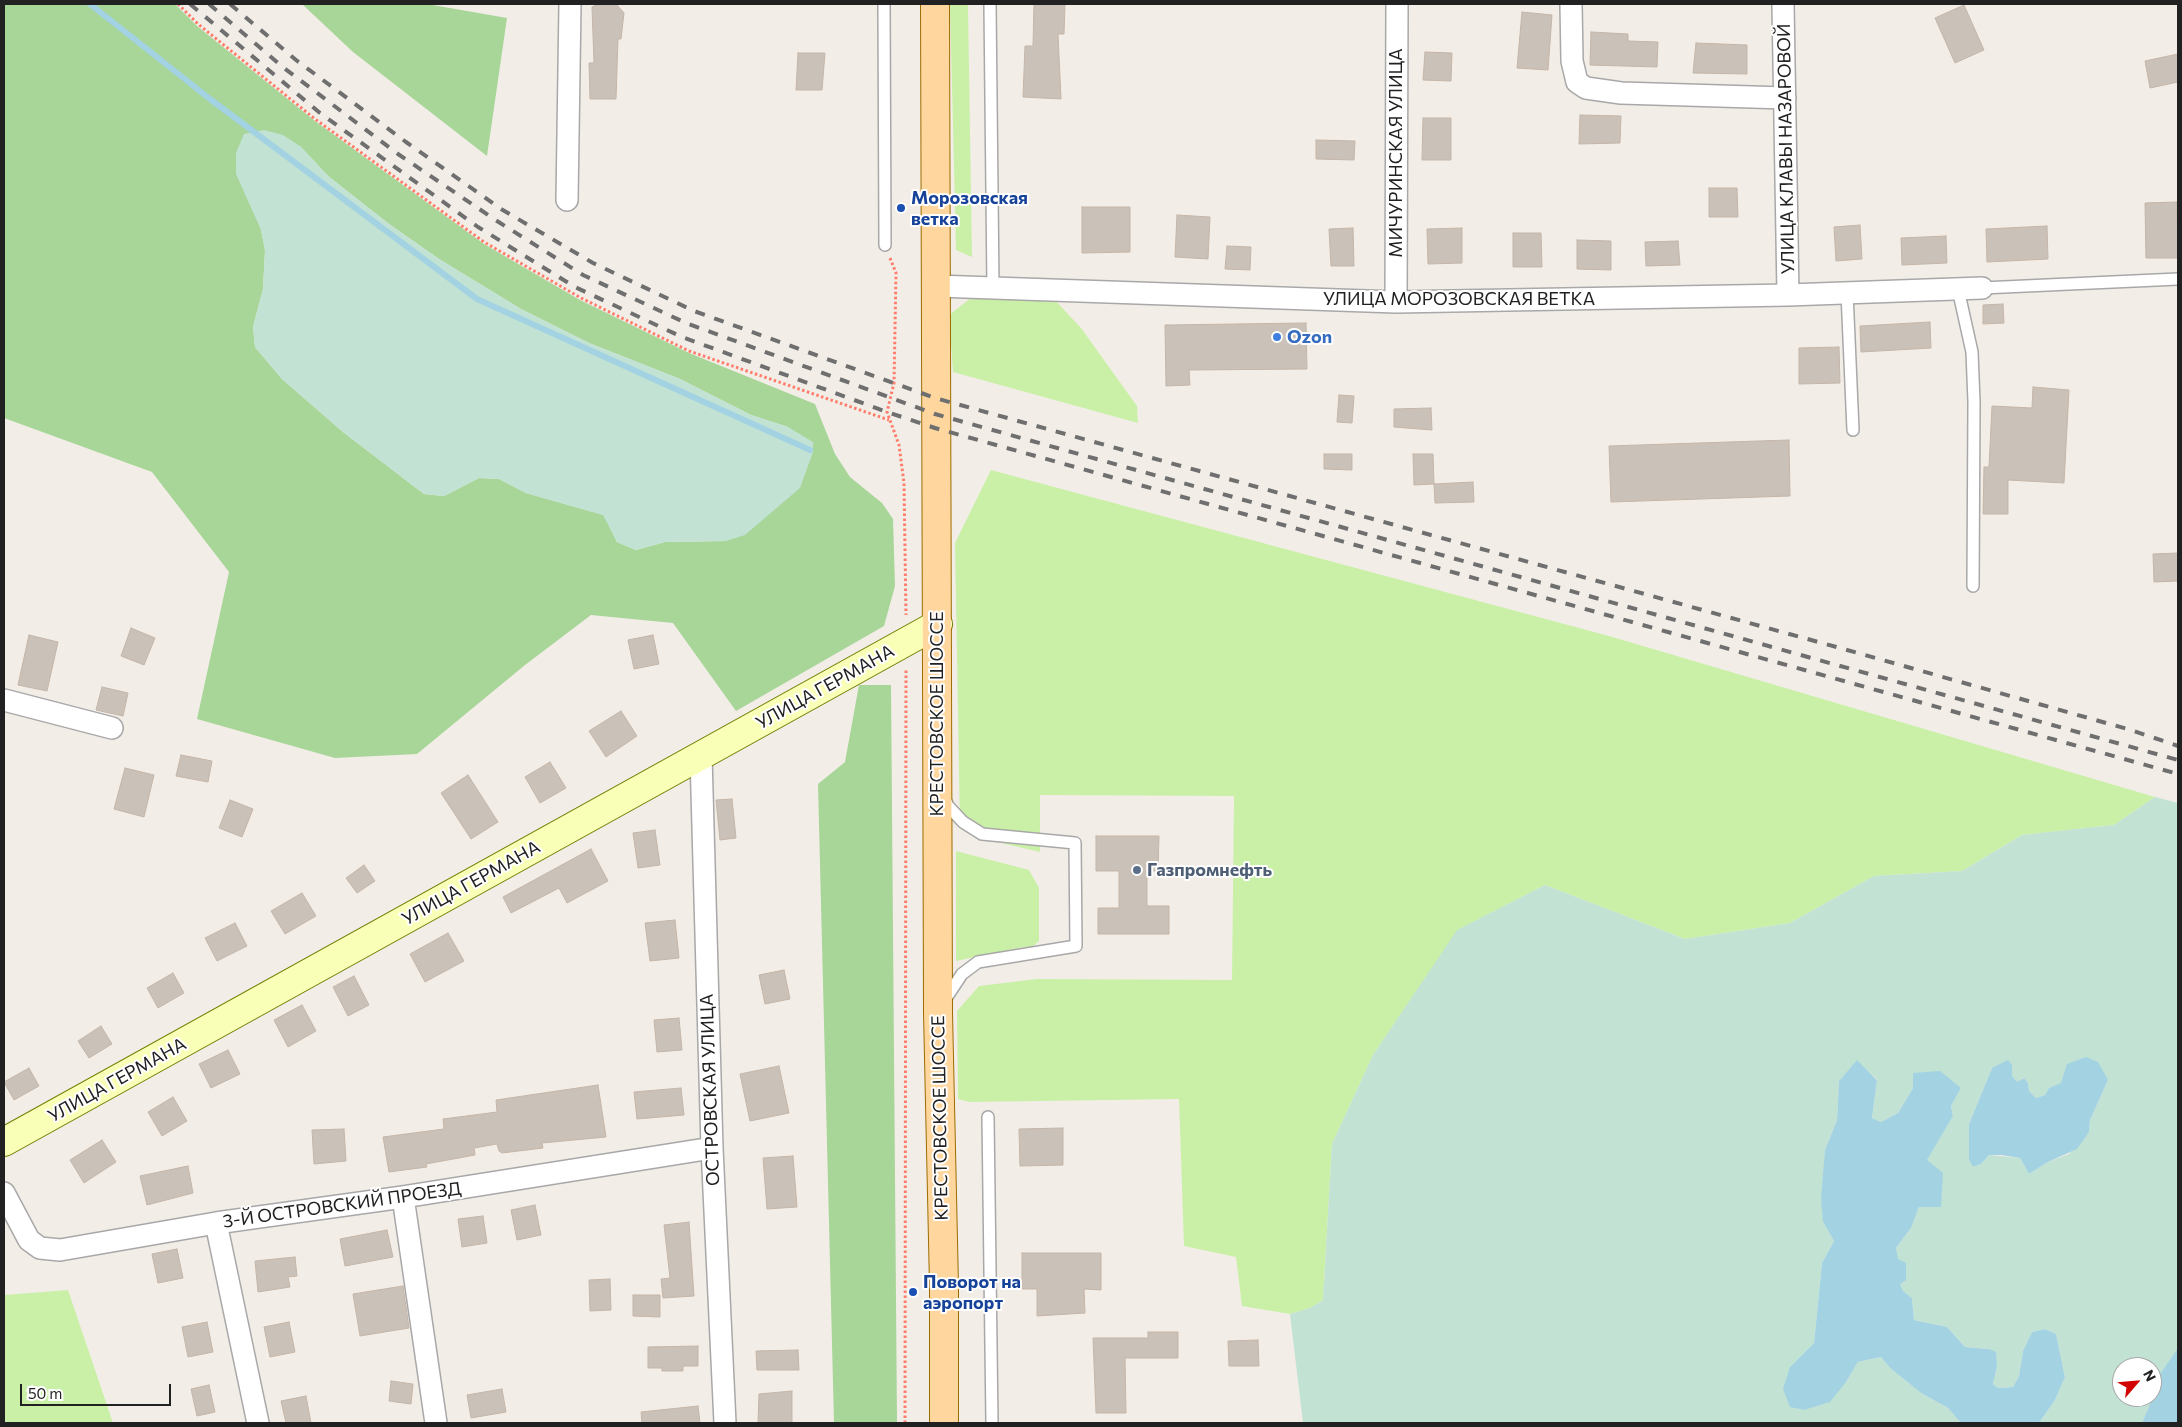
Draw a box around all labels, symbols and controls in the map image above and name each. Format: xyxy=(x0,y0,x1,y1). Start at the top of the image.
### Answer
street label: УЛИЦА КЛАВЫ НАЗАРОВОЙ xyxy=(1773,23,1799,275)
street label: МИЧУРИНСКАЯ УЛИЦА xyxy=(1385,48,1407,258)
place label: Морозовская ветка xyxy=(911,187,1028,230)
marker: Морозовская ветка xyxy=(895,202,907,214)
street label: УЛИЦА МОРОЗОВСКАЯ ВЕТКА xyxy=(1323,288,1595,310)
place label: Ozon xyxy=(1287,326,1332,348)
marker: Ozon xyxy=(1271,331,1283,343)
street label: КРЕСТОВСКОЕ ШОССЕ xyxy=(926,611,948,817)
street label: УЛИЦА ГЕРМАНА xyxy=(752,640,898,734)
street label: УЛИЦА ГЕРМАНА xyxy=(398,836,544,930)
place label: Газпромнефть xyxy=(1147,859,1272,881)
marker: Газпромнефть xyxy=(1131,864,1143,876)
street label: ОСТРОВСКАЯ УЛИЦА xyxy=(696,994,724,1186)
street label: КРЕСТОВСКОЕ ШОССЕ xyxy=(927,1015,953,1221)
street label: УЛИЦА ГЕРМАНА xyxy=(44,1033,190,1127)
street label: 3-Й ОСТРОВСКИЙ ПРОЕЗД xyxy=(221,1178,463,1232)
place label: Поворот на аэропорт xyxy=(923,1271,1021,1314)
marker: Поворот на аэропорт xyxy=(907,1286,919,1298)
north arrow xyxy=(2112,1357,2162,1407)
text: N xyxy=(2140,1367,2160,1384)
scale bar xyxy=(22,1374,174,1406)
text: 50 m xyxy=(28,1384,62,1402)

